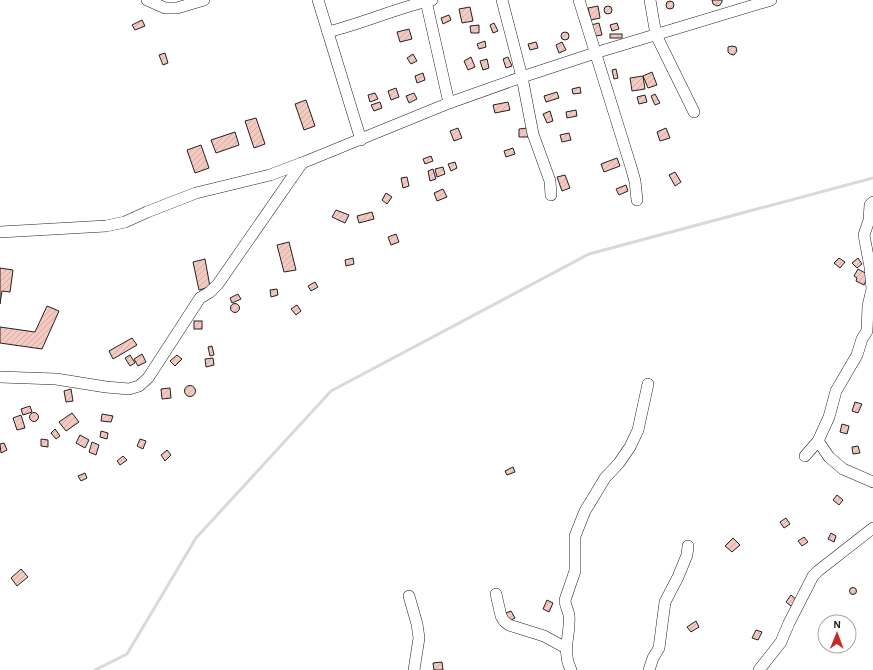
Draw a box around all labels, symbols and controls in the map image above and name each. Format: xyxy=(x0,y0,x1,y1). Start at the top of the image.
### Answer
north arrow xyxy=(817,614,857,654)
text: N xyxy=(833,619,841,630)

